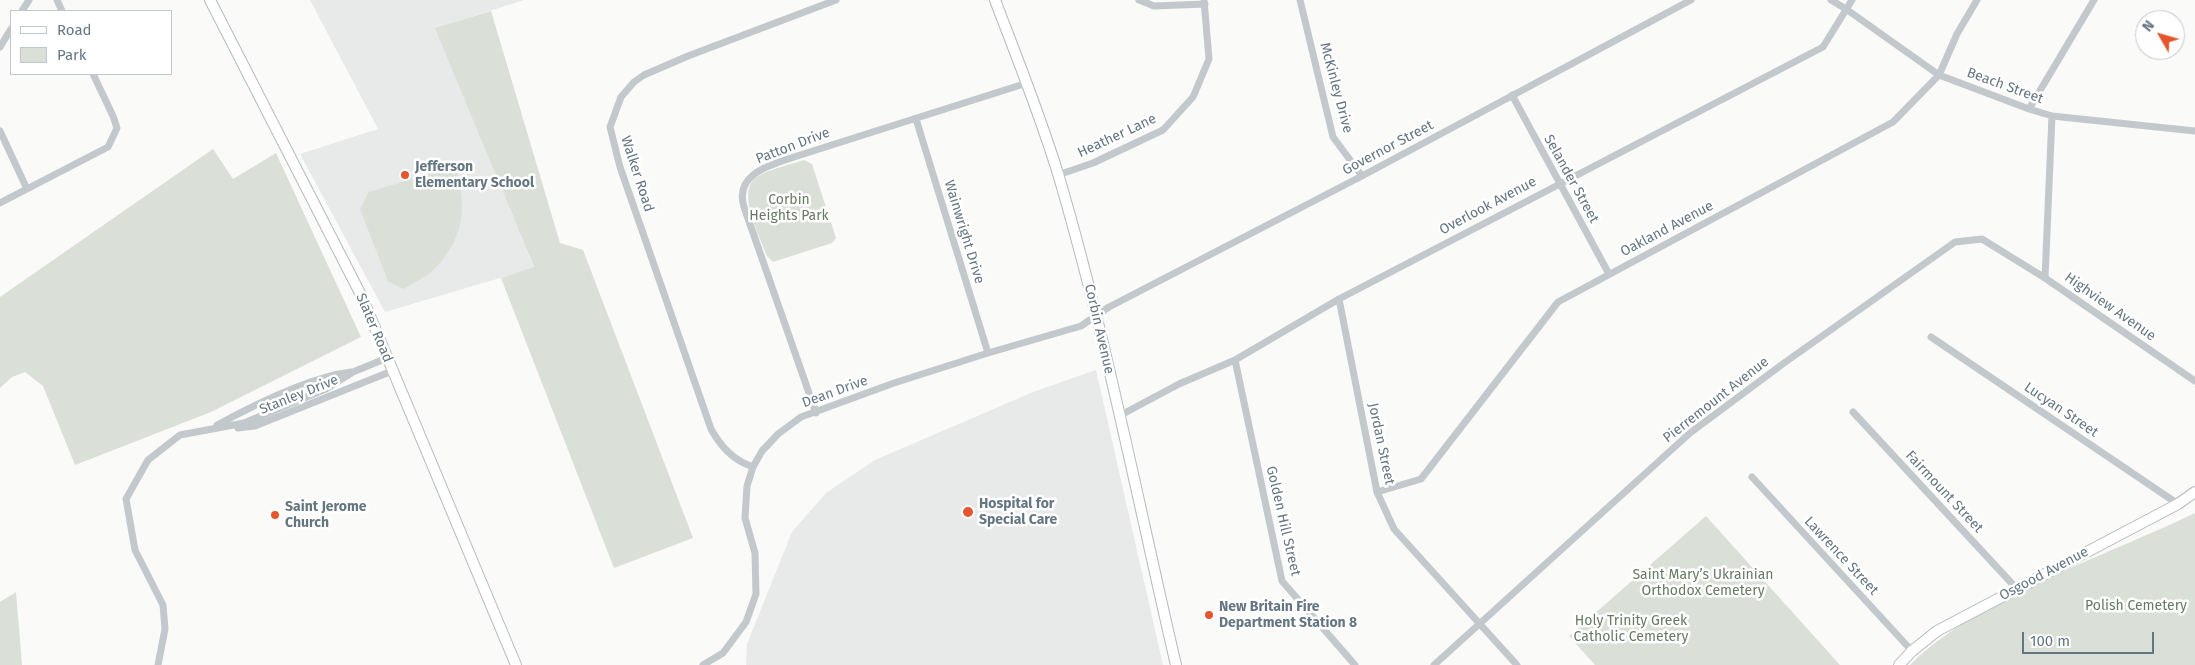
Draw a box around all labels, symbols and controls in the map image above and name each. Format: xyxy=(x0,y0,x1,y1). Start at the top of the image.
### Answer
legend xyxy=(10,10,172,75)
north arrow xyxy=(2135,10,2185,60)
text: N xyxy=(2139,17,2158,35)
text: Road xyxy=(57,21,92,39)
street label: McKinley Drive xyxy=(1316,41,1356,135)
text: Park xyxy=(57,46,87,64)
street label: Beach Street xyxy=(1964,64,2046,108)
street label: Heather Lane xyxy=(1075,110,1159,162)
street label: Governor Street xyxy=(1340,117,1436,179)
street label: Patton Drive xyxy=(754,124,832,168)
street label: Selander Street xyxy=(1540,132,1602,226)
street label: Walker Road xyxy=(617,134,657,214)
place label: Jefferson Elementary School xyxy=(415,159,534,192)
marker: Jefferson Elementary School xyxy=(399,169,411,181)
street label: Overlook Avenue xyxy=(1437,173,1539,239)
street label: Wainwright Drive xyxy=(940,178,988,286)
park label: Corbin Heights Park xyxy=(749,192,829,224)
street label: Oakland Avenue xyxy=(1618,197,1716,261)
street label: Highview Avenue xyxy=(2061,269,2159,345)
street label: Corbin Avenue xyxy=(1080,282,1118,376)
street label: Slater Road xyxy=(352,291,396,365)
street label: Pierremount Avenue xyxy=(1660,354,1772,446)
street label: Stanley Drive xyxy=(257,372,341,418)
street label: Dean Drive xyxy=(800,372,870,412)
street label: Lucyan Street xyxy=(2021,379,2101,441)
street label: Jordan Street xyxy=(1364,402,1398,486)
street label: Fairmount Street xyxy=(1902,447,1986,537)
street label: Golden Hill Street xyxy=(1262,464,1304,578)
place label: Hospital for Special Care xyxy=(979,496,1057,528)
place label: Saint Jerome Church xyxy=(285,499,367,532)
marker: Hospital for Special Care xyxy=(961,505,975,519)
marker: Saint Jerome Church xyxy=(269,509,281,521)
street label: Lawrence Street xyxy=(1800,513,1882,599)
street label: Osgood Avenue xyxy=(1997,544,2091,604)
park label: Saint Mary’s Ukrainian Orthodox Cemetery xyxy=(1632,567,1774,600)
park label: Polish Cemetery xyxy=(2085,598,2187,614)
place label: New Britain Fire Department Station 8 xyxy=(1219,599,1357,632)
marker: New Britain Fire Department Station 8 xyxy=(1203,609,1215,621)
park label: Holy Trinity Greek Catholic Cemetery xyxy=(1574,613,1688,646)
scale bar xyxy=(2025,622,2158,654)
text: 100 m xyxy=(2030,632,2070,650)

